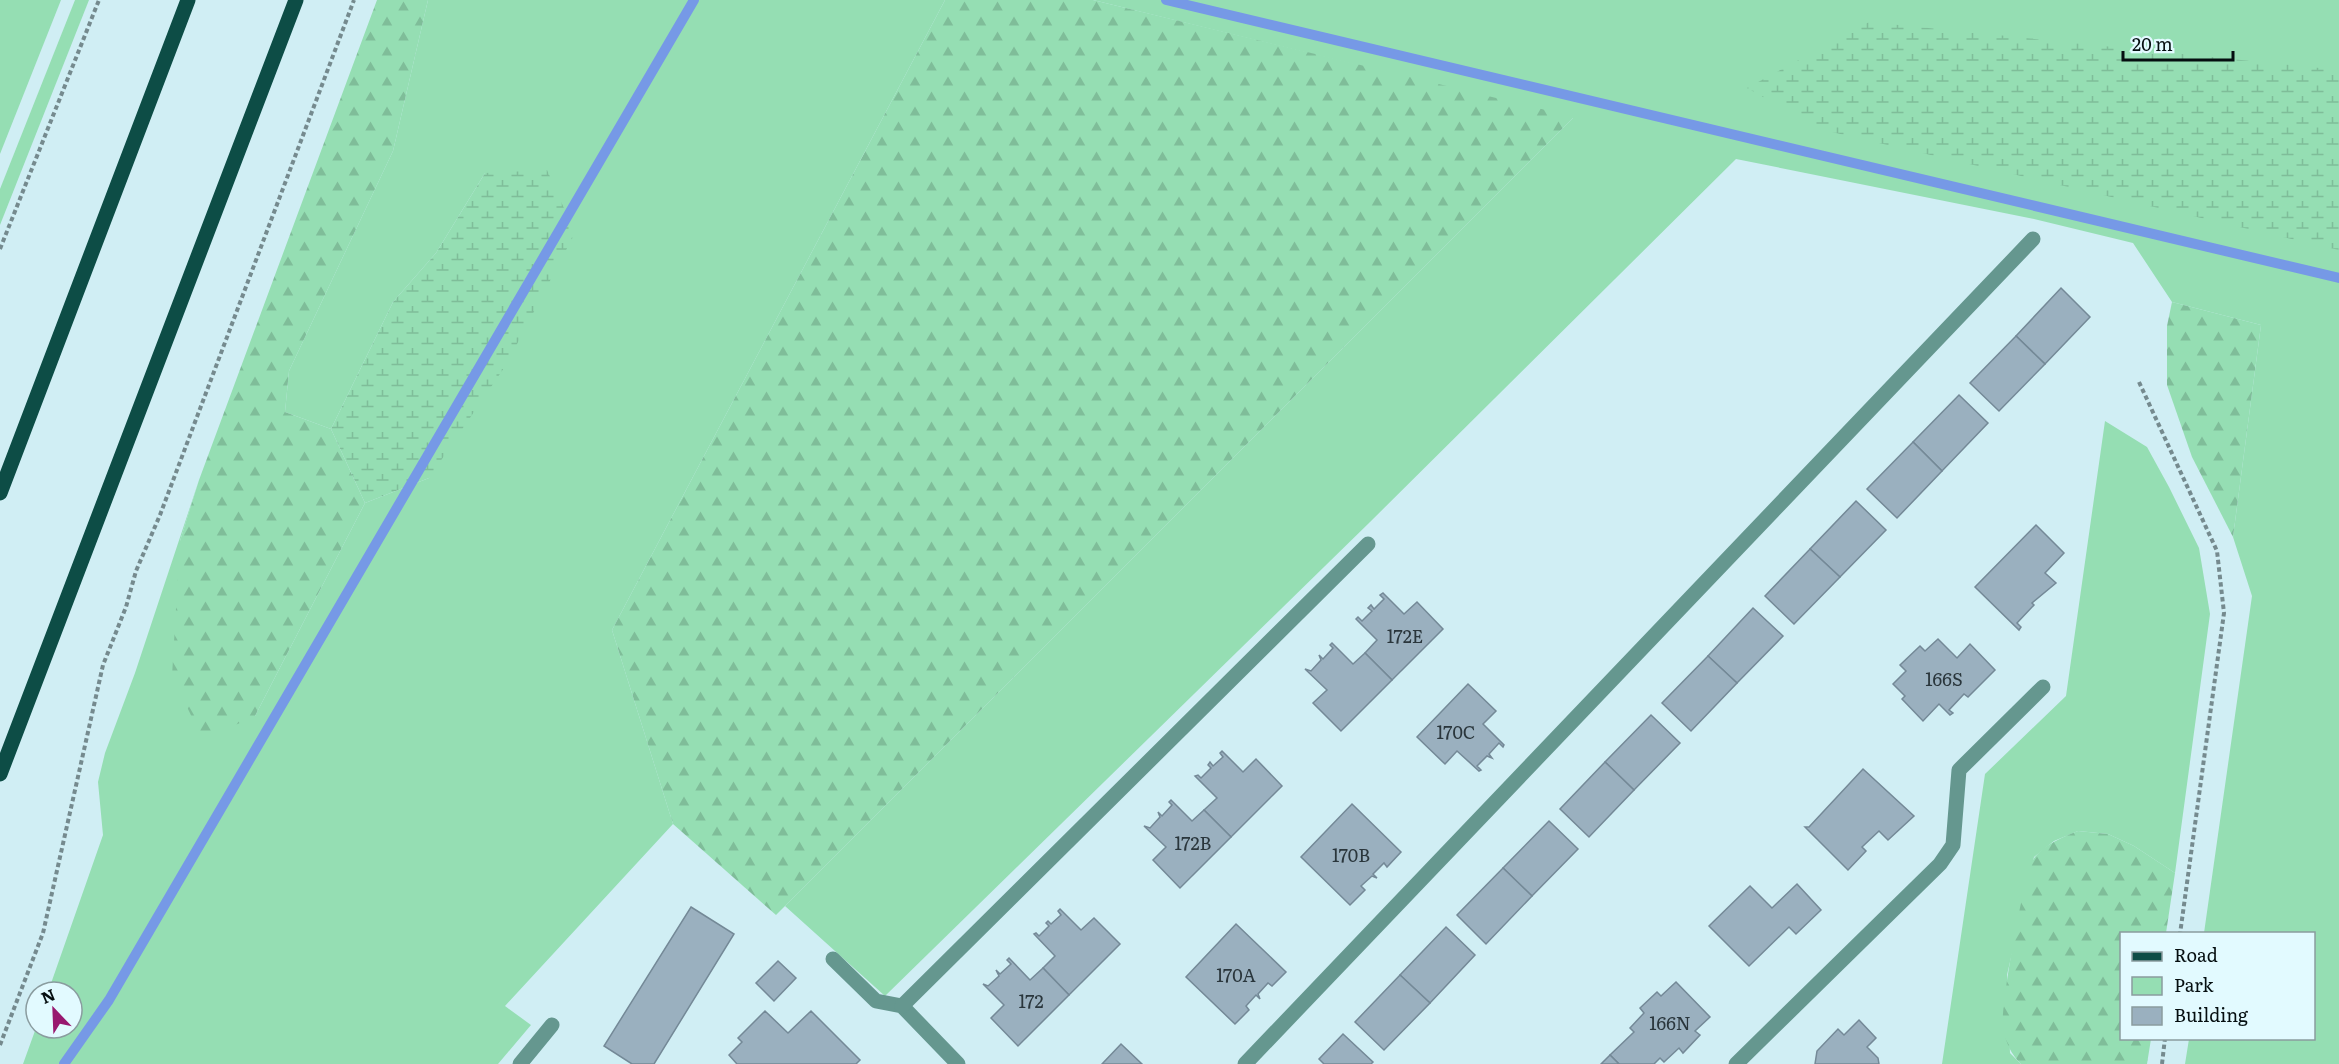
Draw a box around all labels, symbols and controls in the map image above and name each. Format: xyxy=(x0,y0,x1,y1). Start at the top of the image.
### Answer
scale bar xyxy=(2123,24,2232,62)
text: 20 m xyxy=(2132,30,2173,57)
house number: 172E xyxy=(1387,622,1423,649)
house number: 166S xyxy=(1925,665,1963,692)
house number: 170C xyxy=(1437,718,1475,745)
house number: 172B xyxy=(1175,829,1212,856)
house number: 170B xyxy=(1332,841,1370,868)
legend xyxy=(2120,932,2315,1040)
text: Road xyxy=(2174,941,2218,968)
house number: 170A xyxy=(1216,961,1256,988)
text: Park xyxy=(2174,971,2215,998)
north arrow xyxy=(24,980,84,1040)
text: N xyxy=(37,982,59,1009)
house number: 172 xyxy=(1018,987,1044,1014)
text: Building xyxy=(2174,1001,2249,1028)
house number: 166N xyxy=(1649,1009,1691,1036)

